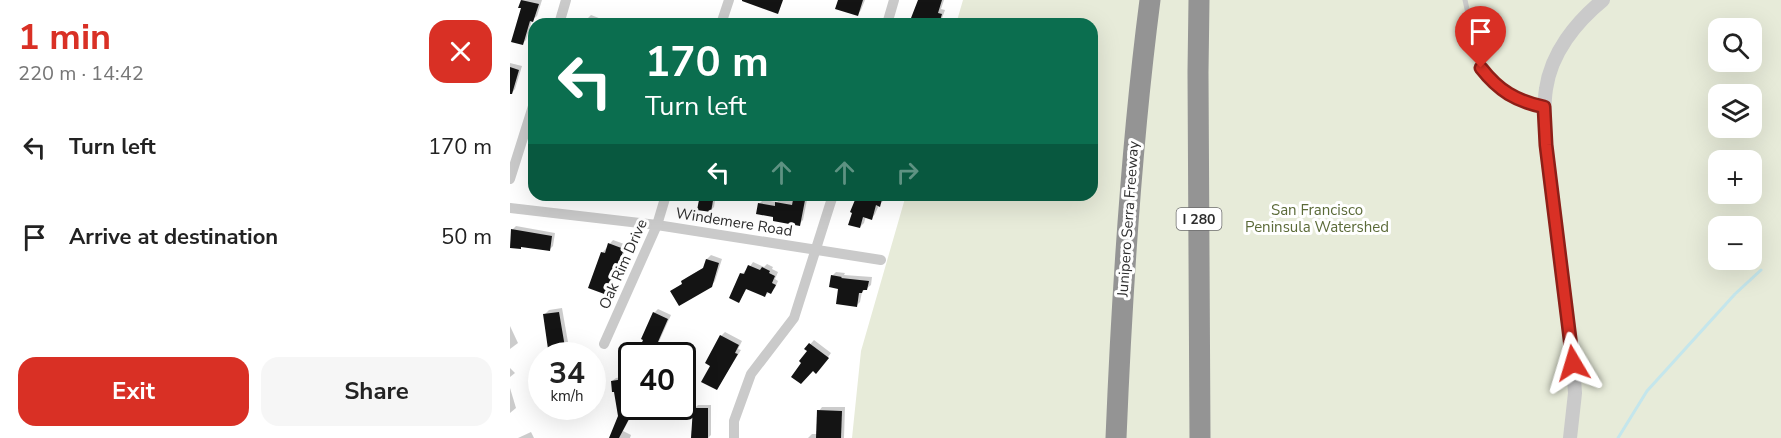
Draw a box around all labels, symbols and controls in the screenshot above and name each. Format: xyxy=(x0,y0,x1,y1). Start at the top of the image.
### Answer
pin xyxy=(1455,6,1506,68)
text: 1 min xyxy=(18,13,111,62)
icon: arrive xyxy=(1464,15,1497,48)
map controls xyxy=(1708,18,1762,270)
button: search xyxy=(1708,18,1762,72)
button: close xyxy=(429,20,492,83)
text: 170 m xyxy=(645,34,769,91)
icon: left xyxy=(546,42,624,120)
text: 220 m · 14:42 xyxy=(18,60,144,87)
button: layers xyxy=(1708,84,1762,138)
text: Turn left xyxy=(645,88,746,125)
icon: left xyxy=(18,131,51,164)
text: Turn left xyxy=(69,132,156,162)
text: 170 m xyxy=(428,132,492,162)
street label: Junipero Serra Freeway xyxy=(1112,140,1143,299)
button: + xyxy=(1708,150,1762,204)
icon: left xyxy=(702,156,735,189)
icon: ahead xyxy=(765,156,798,189)
icon: ahead xyxy=(828,156,861,189)
icon: right xyxy=(891,156,924,189)
park label: San Francisco Peninsula Watershed xyxy=(1245,200,1389,237)
street label: Windemere Road xyxy=(674,203,794,241)
road number: I 280 xyxy=(1176,208,1222,230)
street label: Oak Rim Drive xyxy=(594,216,652,312)
button: − xyxy=(1708,216,1762,270)
icon: arrive xyxy=(18,221,51,254)
text: Arrive at destination xyxy=(69,222,278,252)
text: 50 m xyxy=(441,222,492,252)
position arrow xyxy=(1541,331,1605,395)
speed limit sign: 40 xyxy=(618,342,696,420)
text: 34 xyxy=(549,353,585,394)
button: Exit xyxy=(18,357,249,426)
button: Share xyxy=(261,357,492,426)
text: km/h xyxy=(550,386,584,406)

